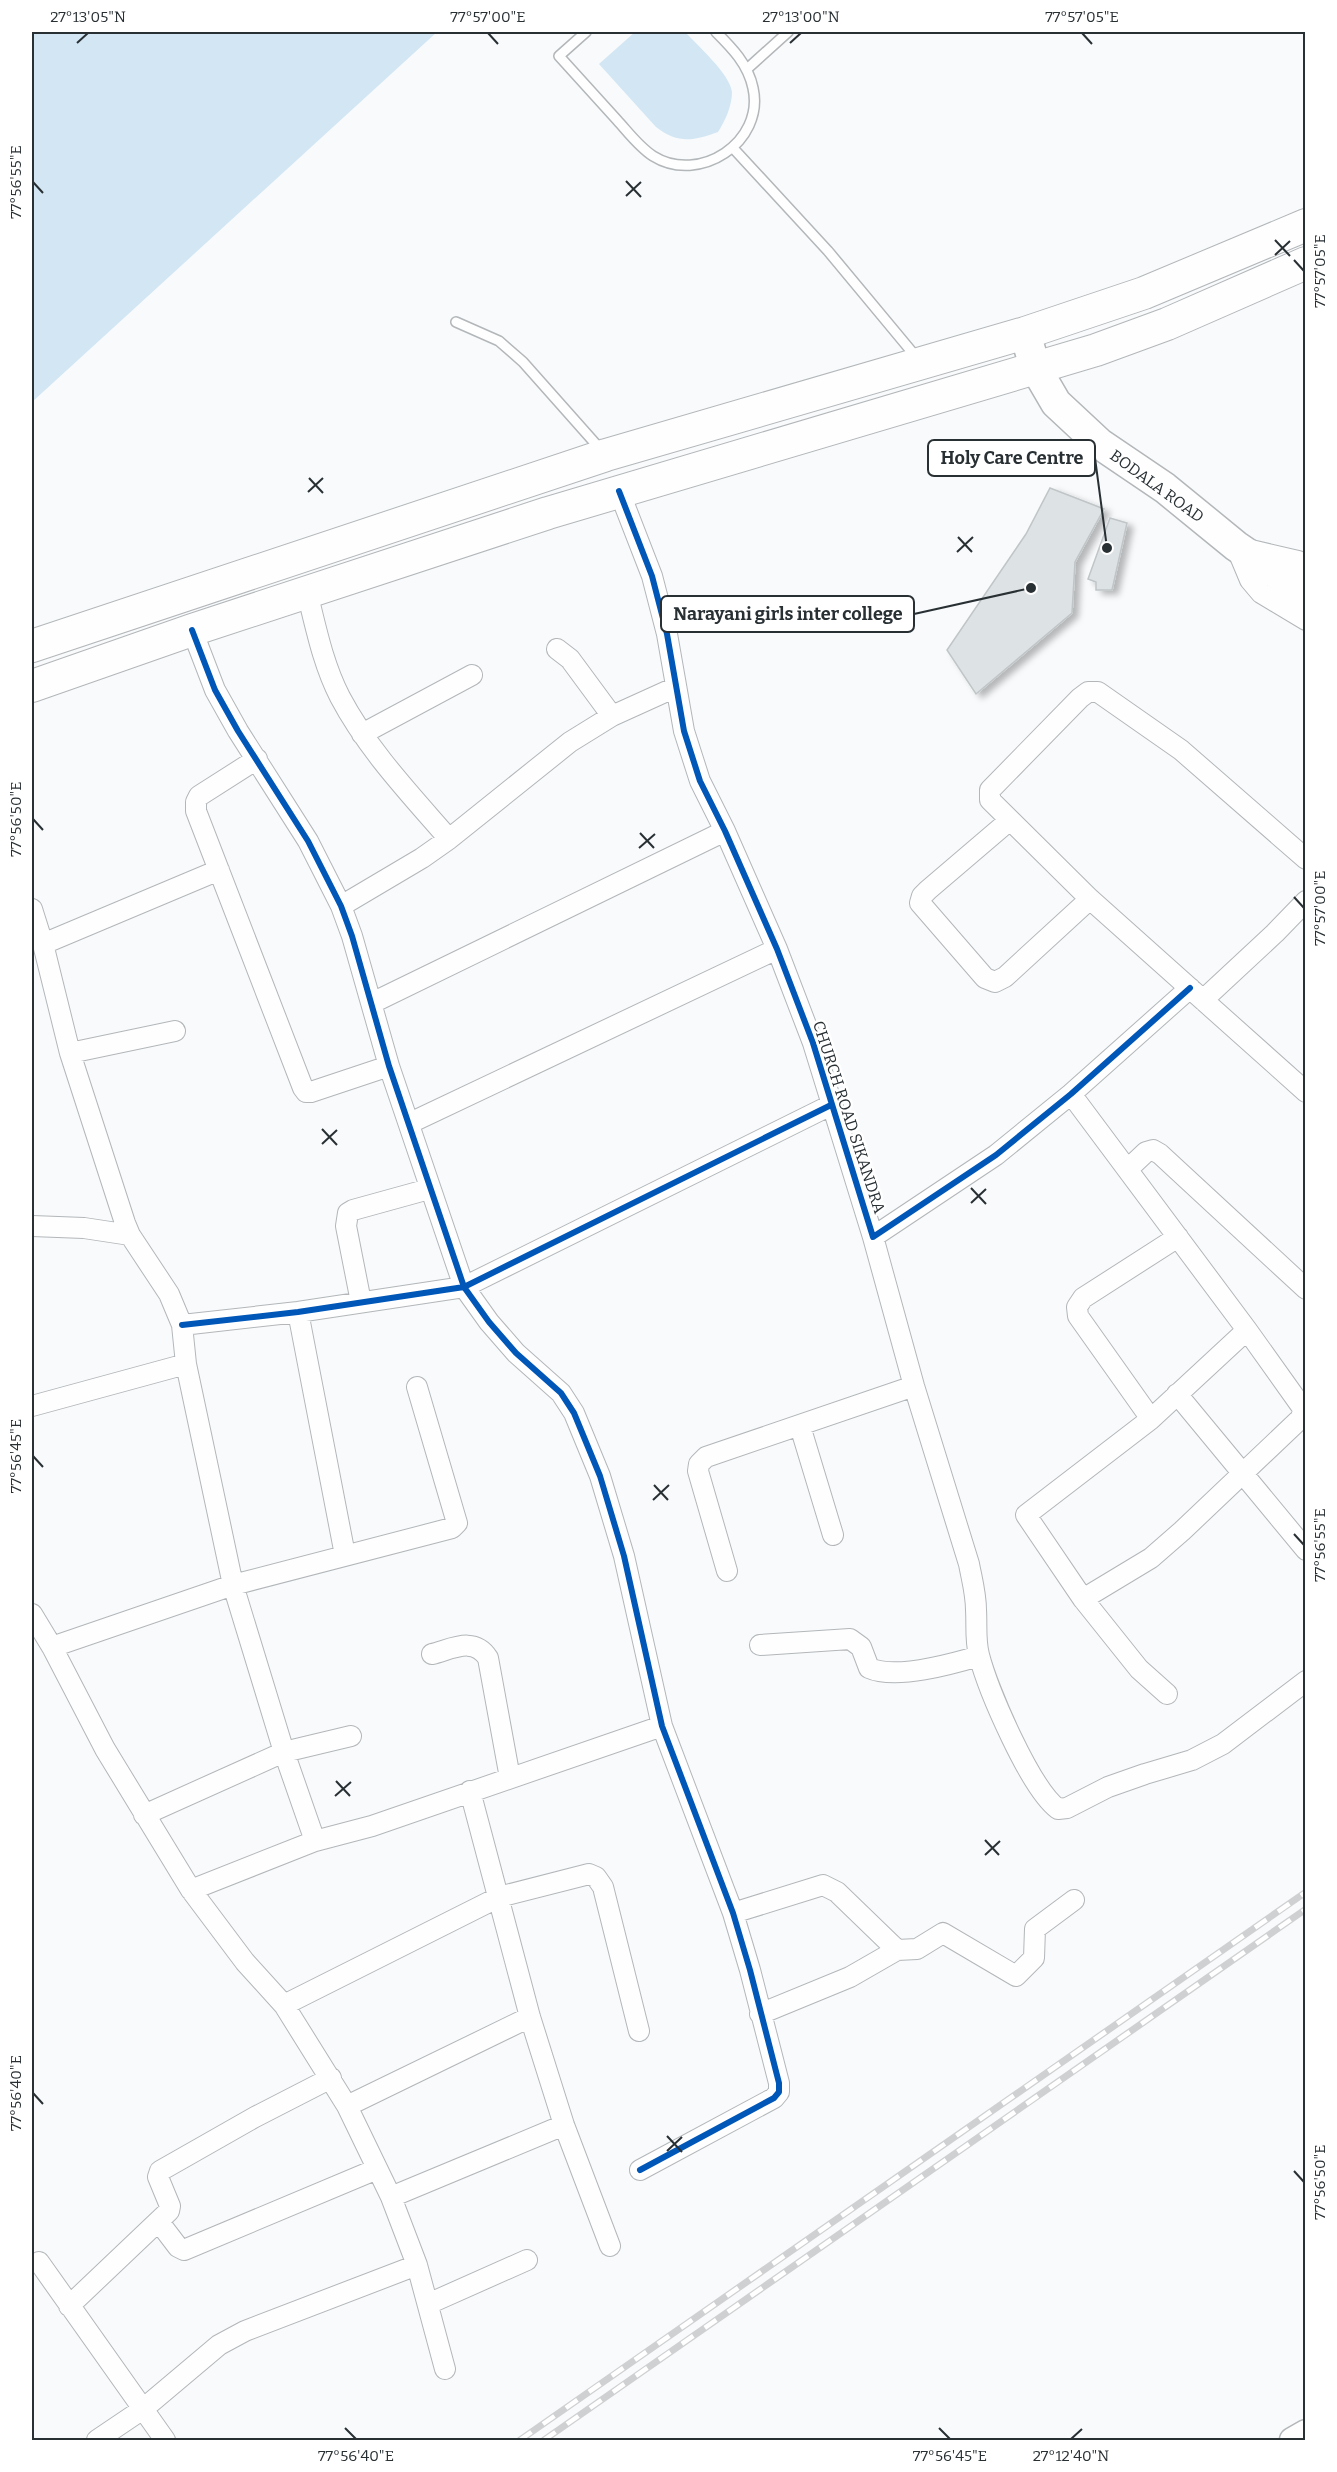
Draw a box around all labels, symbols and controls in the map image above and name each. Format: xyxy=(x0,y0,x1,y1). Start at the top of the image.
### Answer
text: 27°13'05"N xyxy=(50,8,126,26)
text: 77°57'00"E xyxy=(450,8,526,26)
text: 27°13'00"N xyxy=(762,8,840,26)
text: 77°57'05"E xyxy=(1045,8,1119,26)
text: 77°56'55"E xyxy=(7,145,25,219)
text: 77°57'05"E xyxy=(1311,234,1329,308)
callout: Holy Care Centre xyxy=(928,440,1095,476)
street label: BODALA ROAD xyxy=(1106,446,1208,526)
text: Holy Care Centre xyxy=(941,447,1084,469)
callout: Narayani girls inter college xyxy=(661,596,914,632)
text: Narayani girls inter college xyxy=(673,603,903,625)
text: 77°56'50"E xyxy=(7,781,25,857)
text: 77°57'00"E xyxy=(1311,870,1329,946)
street label: CHURCH ROAD SIKANDRA xyxy=(809,1018,889,1216)
text: 77°56'45"E xyxy=(7,1419,25,1493)
text: 77°56'55"E xyxy=(1311,1508,1329,1582)
text: 77°56'40"E xyxy=(7,2055,25,2131)
text: 77°56'50"E xyxy=(1311,2144,1329,2220)
text: 77°56'40"E xyxy=(318,2447,394,2465)
text: 77°56'45"E xyxy=(913,2447,987,2465)
text: 27°12'40"N xyxy=(1033,2447,1109,2465)

